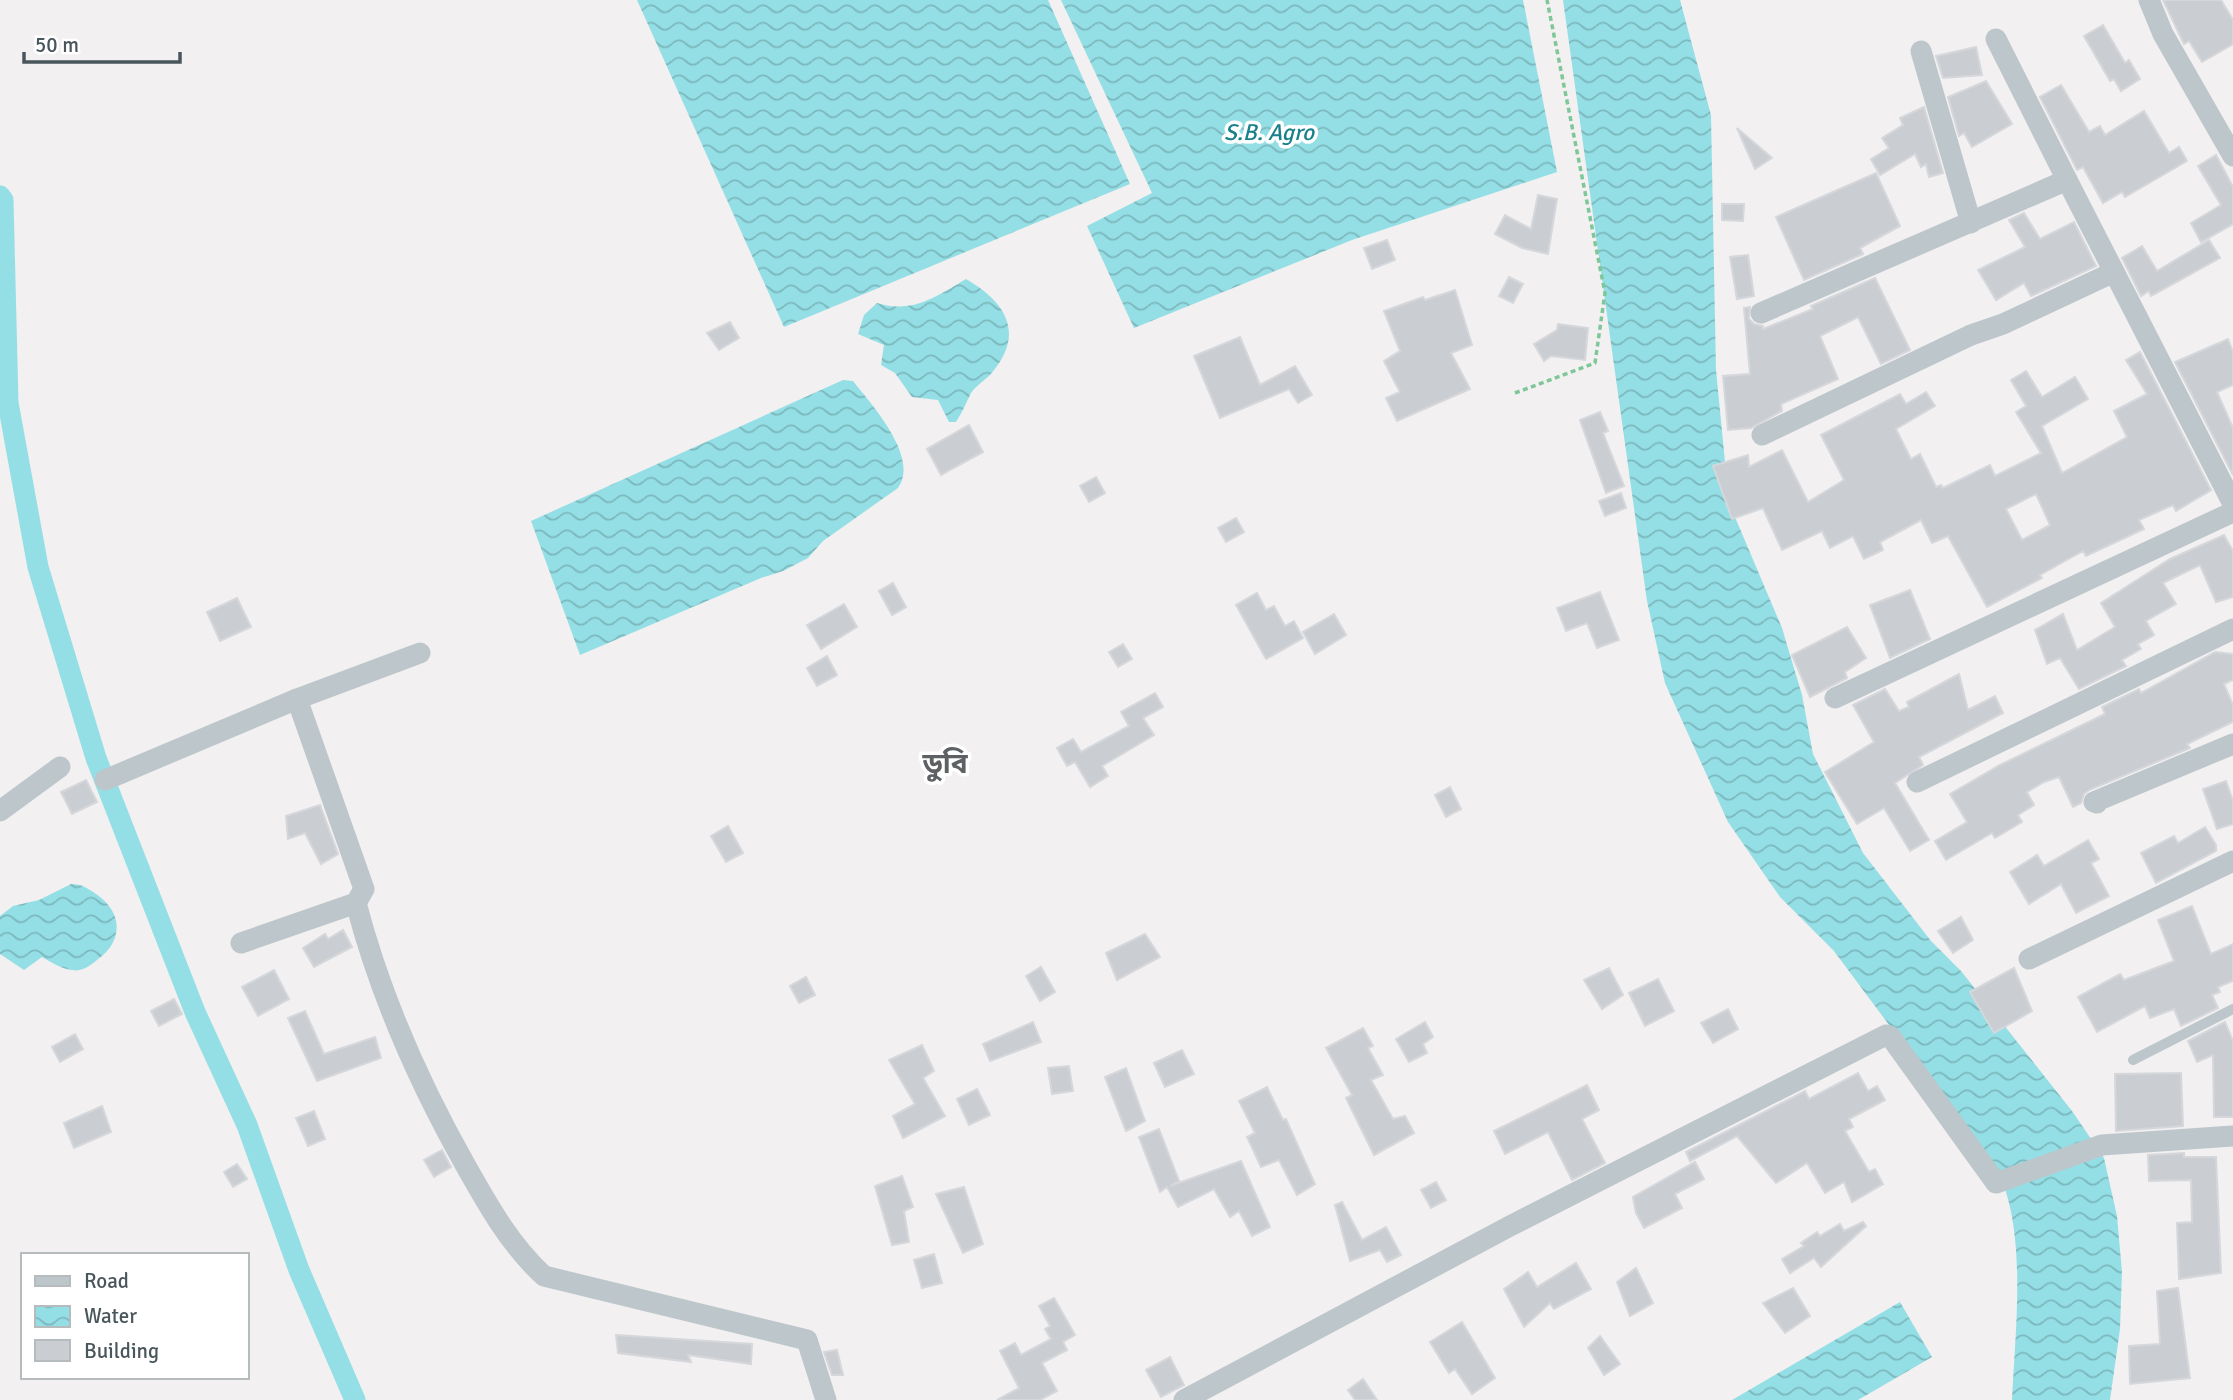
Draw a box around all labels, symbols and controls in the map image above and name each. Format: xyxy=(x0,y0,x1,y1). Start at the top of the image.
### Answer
scale bar xyxy=(24,21,180,65)
text: 50 m xyxy=(35,32,79,58)
water label: S.B. Agro xyxy=(1224,118,1315,147)
district label: ডুবি xyxy=(922,747,969,782)
legend xyxy=(21,1253,248,1379)
text: Road xyxy=(84,1268,129,1294)
text: Water xyxy=(84,1303,137,1329)
text: Building xyxy=(84,1338,159,1364)

